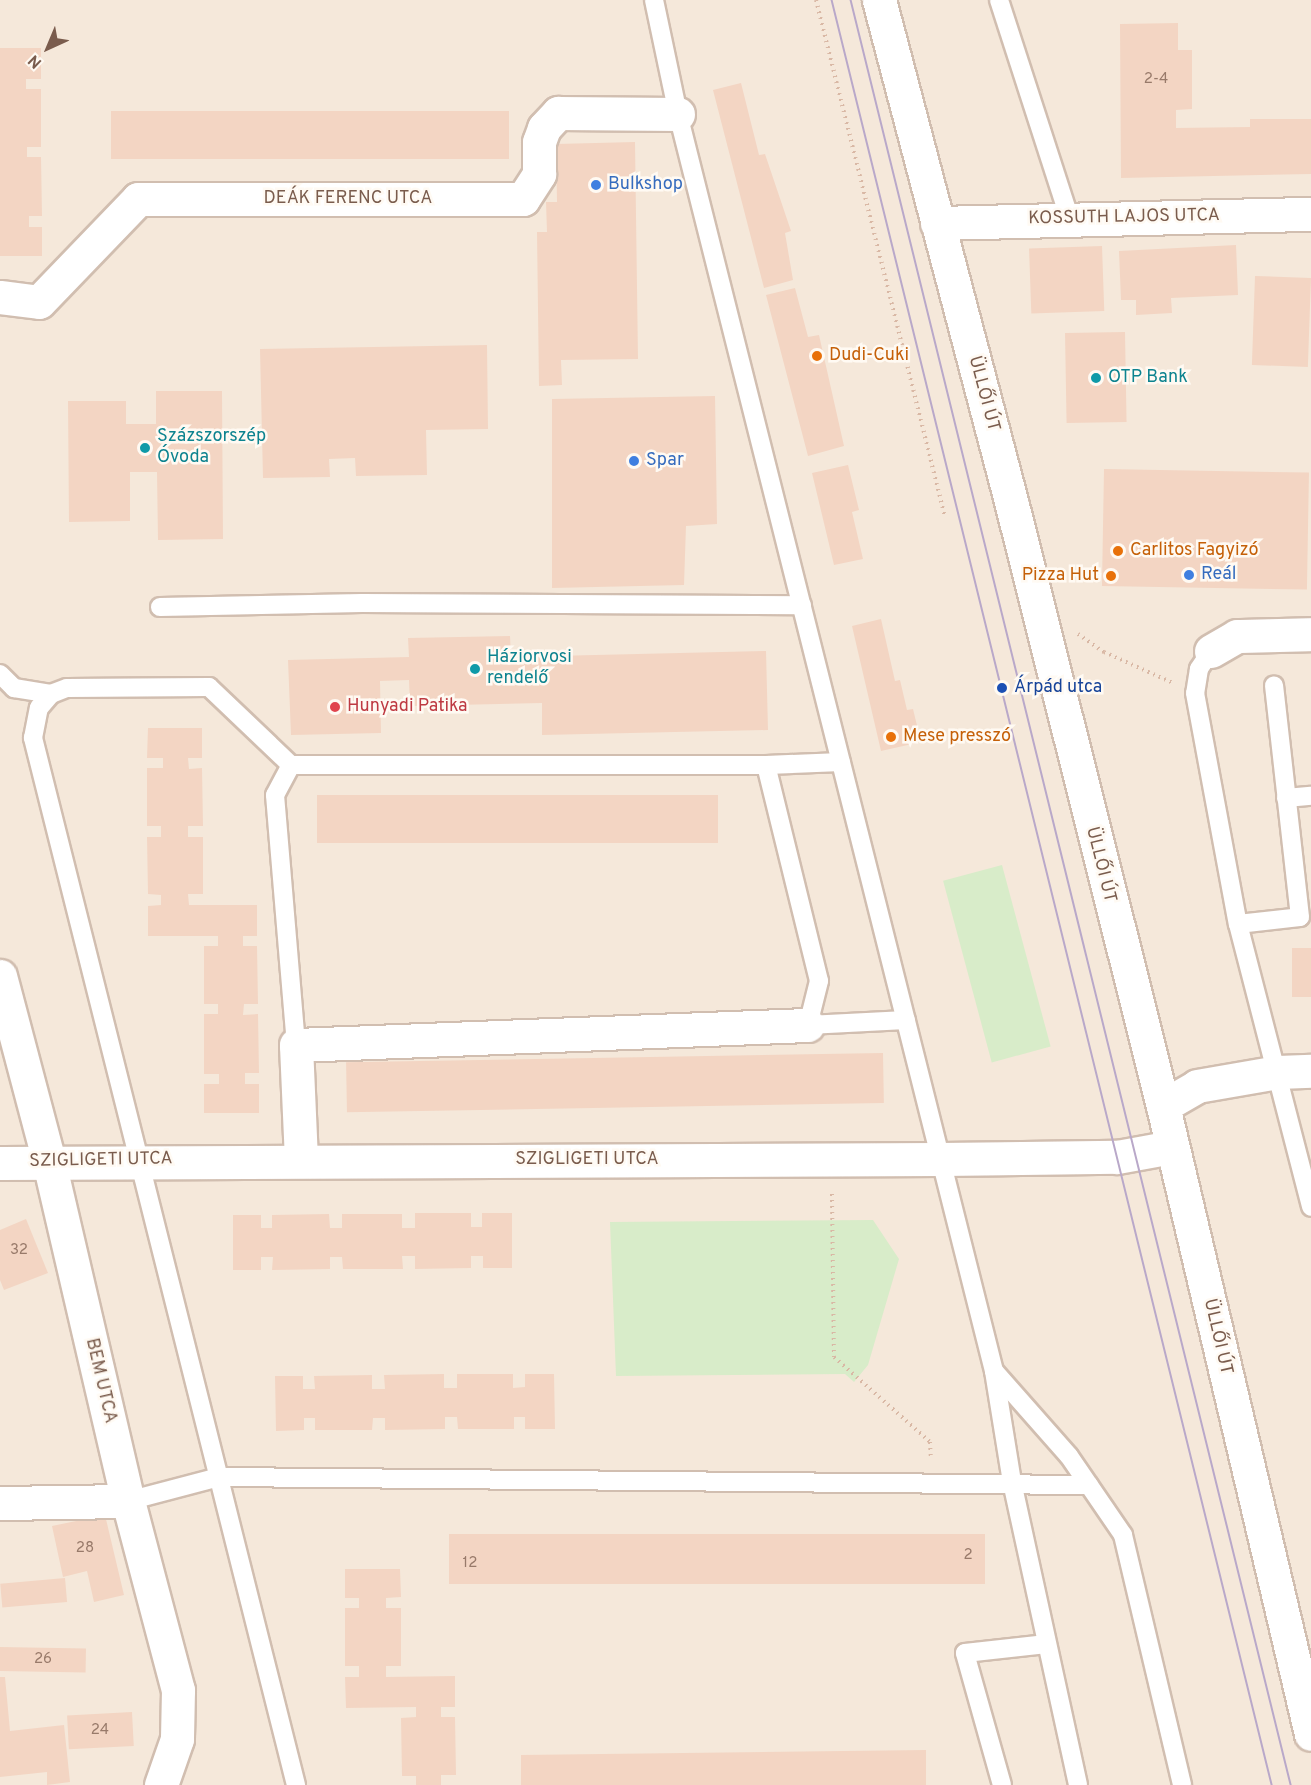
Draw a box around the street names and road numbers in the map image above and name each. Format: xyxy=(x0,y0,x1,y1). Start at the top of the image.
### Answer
street label: DEÁK FERENC UTCA xyxy=(264,188,432,210)
street label: KOSSUTH LAJOS UTCA xyxy=(1028,206,1220,230)
street label: ÜLLŐI ÚT xyxy=(963,354,1003,434)
street label: ÜLLŐI ÚT xyxy=(1080,825,1120,905)
street label: SZIGLIGETI UTCA xyxy=(29,1149,173,1173)
street label: SZIGLIGETI UTCA xyxy=(515,1149,659,1171)
street label: ÜLLŐI ÚT xyxy=(1198,1297,1236,1377)
street label: BEM UTCA xyxy=(80,1336,120,1426)

